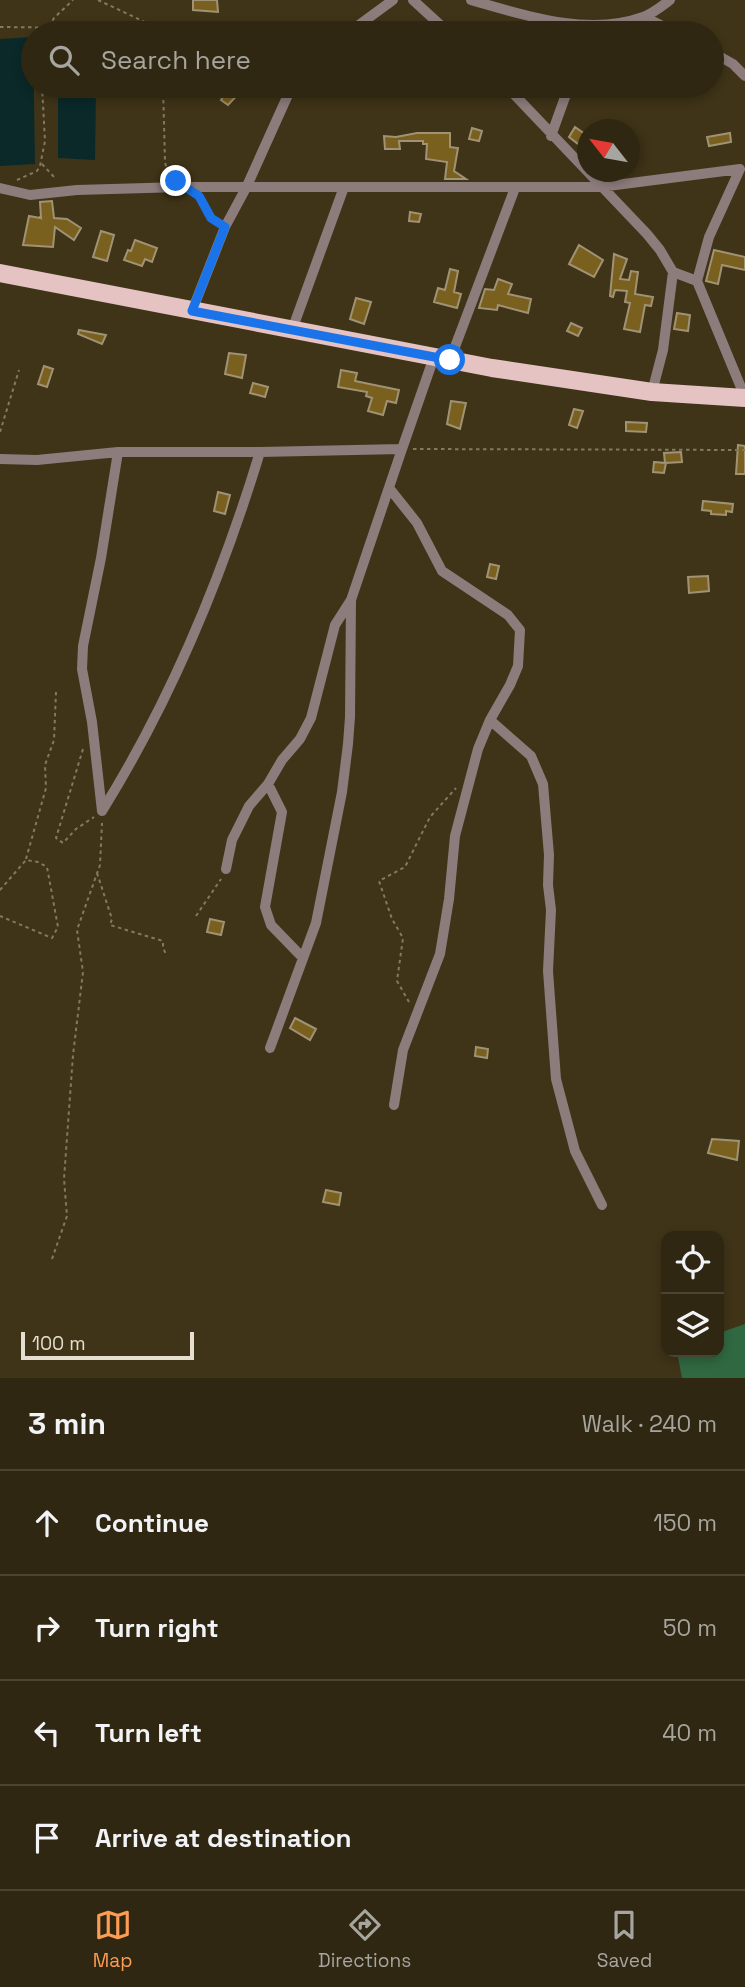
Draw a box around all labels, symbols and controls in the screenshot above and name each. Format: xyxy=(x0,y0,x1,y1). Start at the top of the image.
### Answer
search box xyxy=(21,21,724,98)
icon: search xyxy=(45,41,83,79)
text: Search here xyxy=(101,43,251,77)
north arrow xyxy=(577,119,640,182)
route end xyxy=(160,165,191,196)
route start xyxy=(434,344,465,375)
map controls xyxy=(661,1231,724,1357)
button: locate xyxy=(661,1231,724,1294)
button: layers xyxy=(661,1294,724,1357)
scale bar xyxy=(21,1329,194,1361)
text: 100 m xyxy=(32,1331,86,1356)
text: 3 min xyxy=(28,1404,106,1443)
text: Walk · 240 m xyxy=(582,1409,717,1439)
icon: ahead xyxy=(28,1504,66,1542)
text: Continue xyxy=(95,1506,209,1540)
text: 150 m xyxy=(653,1508,717,1538)
icon: right xyxy=(28,1609,66,1647)
text: Turn right xyxy=(95,1611,219,1645)
text: 50 m xyxy=(663,1613,717,1643)
icon: left xyxy=(28,1714,66,1752)
text: Turn left xyxy=(95,1716,202,1750)
text: 40 m xyxy=(662,1718,717,1748)
icon: arrive xyxy=(28,1819,66,1857)
text: Arrive at destination xyxy=(95,1821,352,1855)
tab: Map xyxy=(93,1906,132,1973)
tab: Directions xyxy=(318,1906,411,1973)
tab: Saved xyxy=(597,1906,652,1973)

